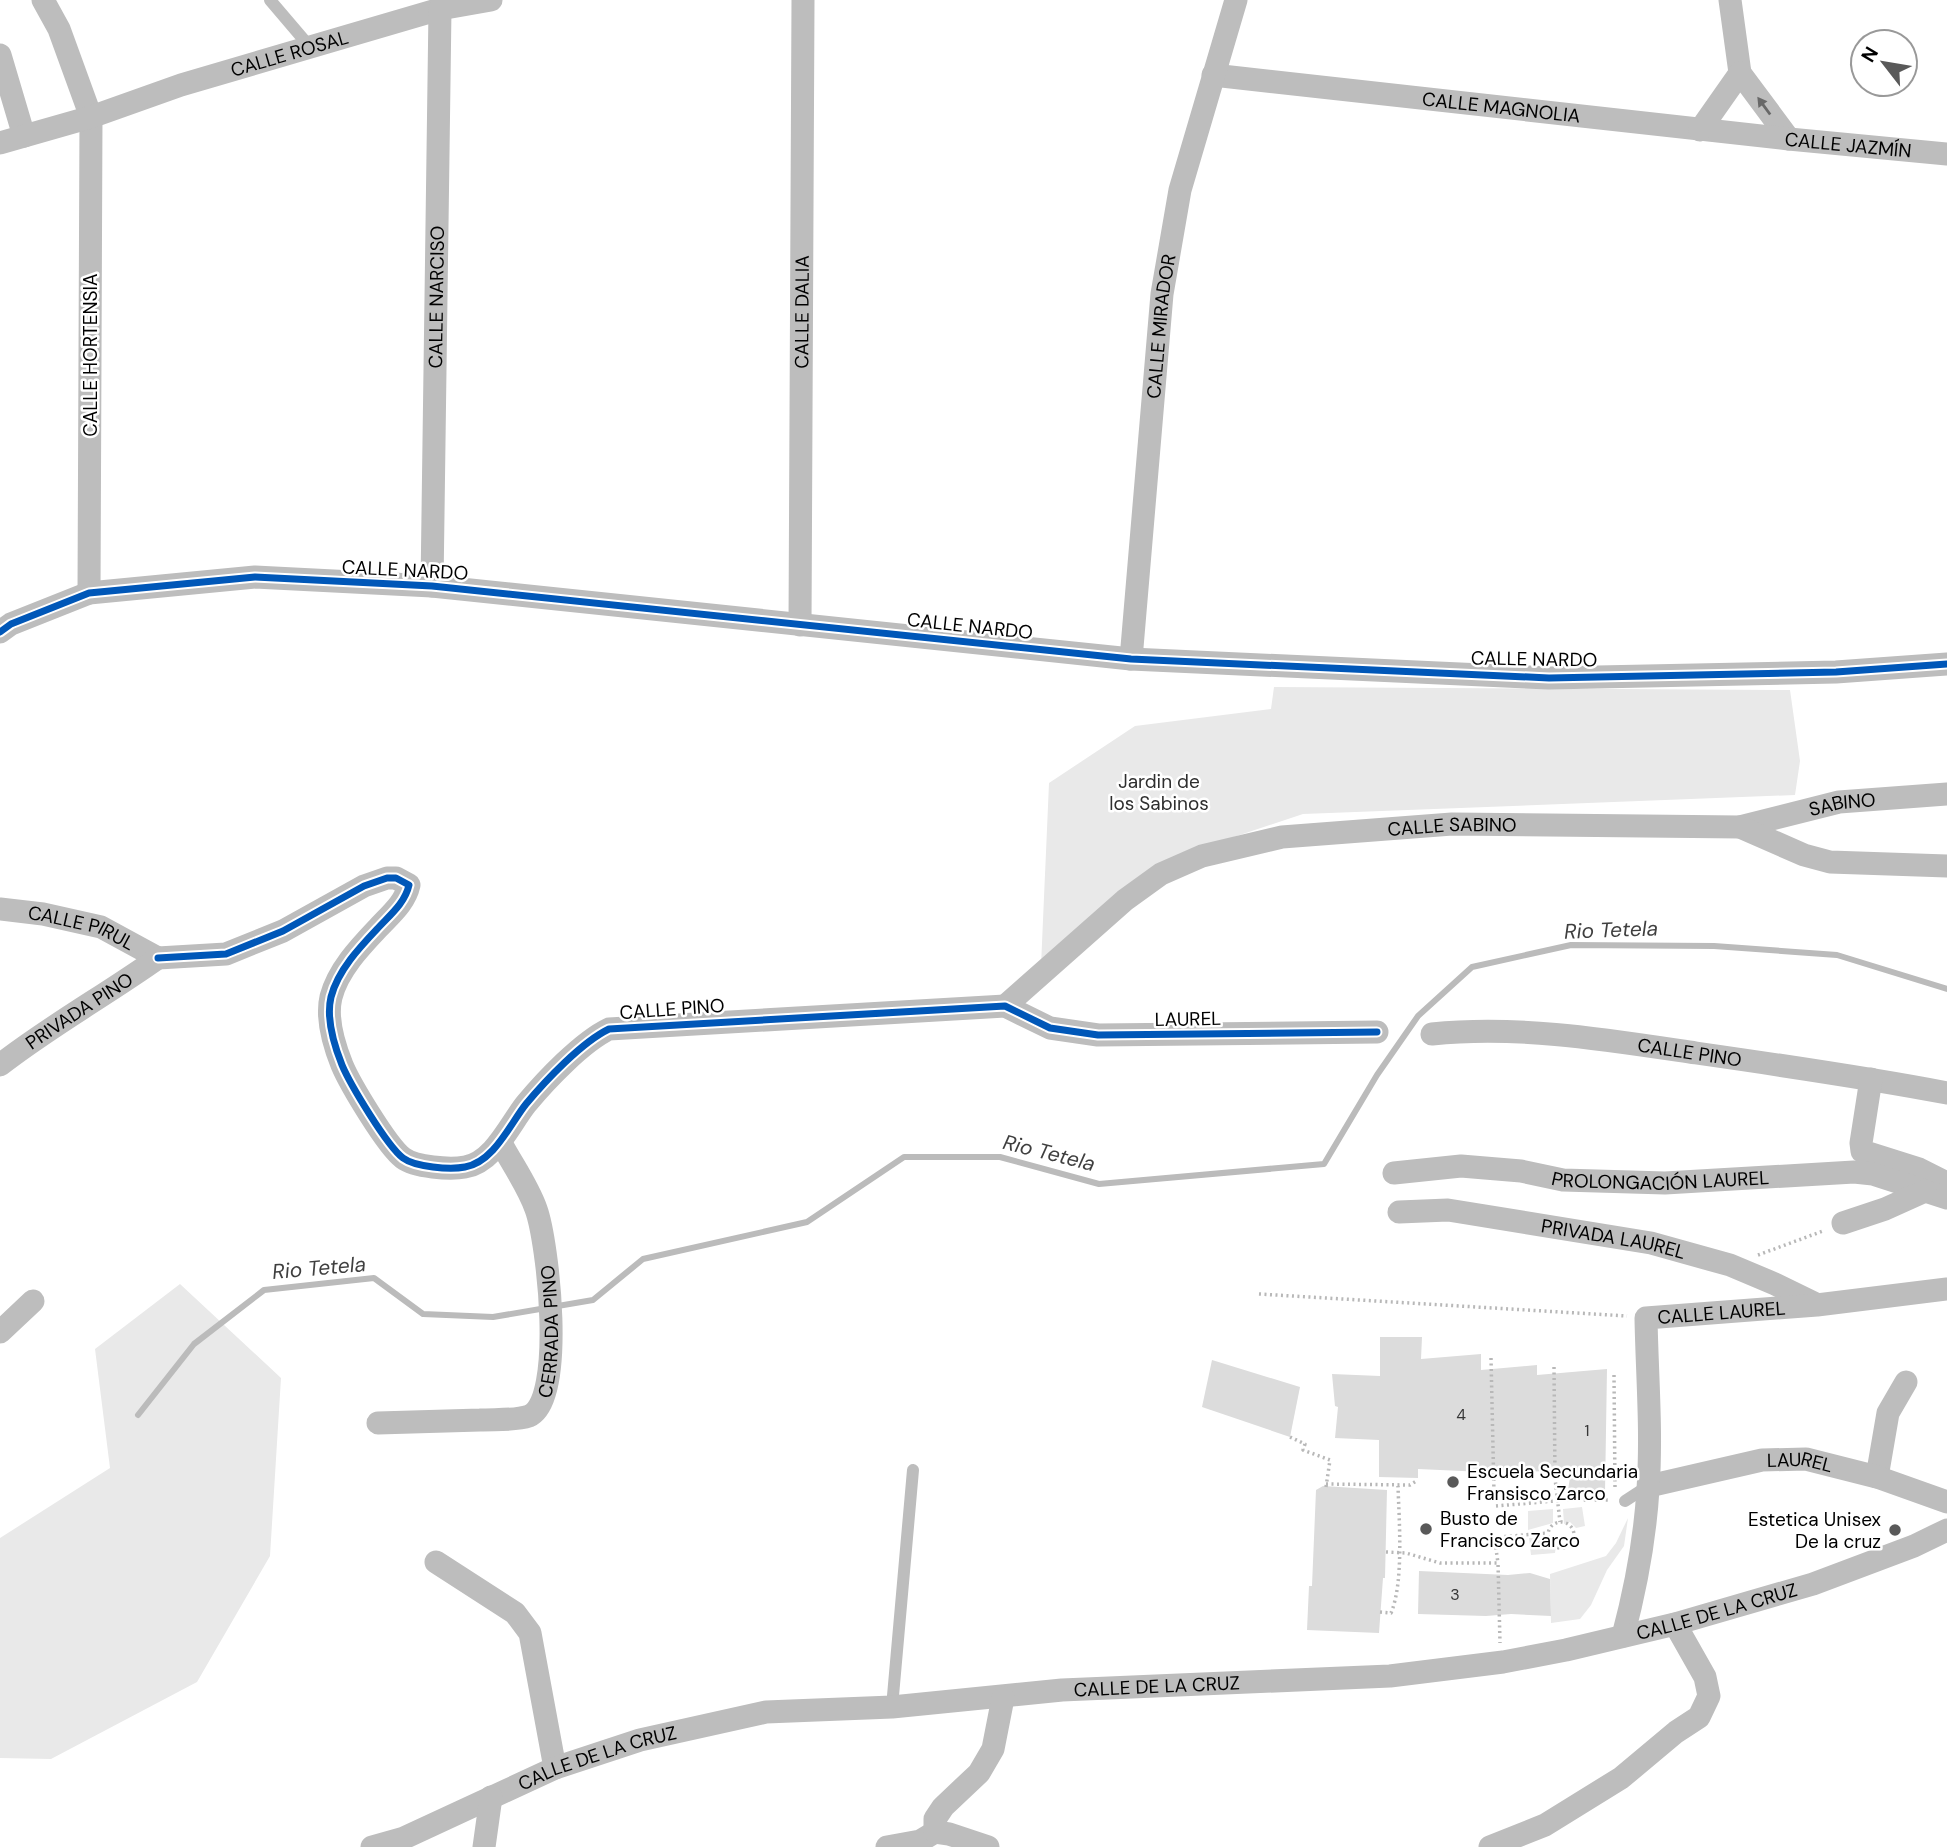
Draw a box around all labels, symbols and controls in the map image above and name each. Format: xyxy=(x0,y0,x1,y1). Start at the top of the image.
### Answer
street label: CALLE ROSAL xyxy=(227,24,351,82)
north arrow xyxy=(1849,28,1919,98)
text: N xyxy=(1856,42,1884,67)
street label: CALLE MAGNOLIA xyxy=(1421,86,1582,128)
one-way arrow xyxy=(1757,97,1771,115)
street label: CALLE JAZMÍN xyxy=(1784,126,1913,163)
street label: CALLE NARCISO xyxy=(423,226,449,369)
street label: CALLE MIRADOR xyxy=(1141,252,1181,400)
street label: CALLE DALIA xyxy=(789,255,814,369)
street label: CALLE HORTENSIA xyxy=(78,273,103,437)
street label: CALLE NARDO xyxy=(341,554,469,586)
street label: CALLE NARDO xyxy=(906,607,1034,645)
street label: CALLE NARDO xyxy=(1471,645,1597,673)
park label: Jardin de los Sabinos xyxy=(1109,769,1209,816)
street label: SABINO xyxy=(1806,787,1876,822)
street label: CALLE SABINO xyxy=(1387,811,1517,841)
street label: CALLE PIRUL xyxy=(27,900,139,956)
water label: Rio Tetela xyxy=(1563,914,1659,946)
street label: PRIVADA PINO xyxy=(20,966,138,1055)
street label: CALLE PINO xyxy=(619,993,725,1025)
street label: LAUREL xyxy=(1155,1006,1221,1032)
street label: CALLE PINO xyxy=(1636,1032,1743,1072)
water label: Rio Tetela xyxy=(1000,1128,1098,1178)
street label: PROLONGACIÓN LAUREL xyxy=(1549,1164,1770,1196)
street label: PRIVADA LAUREL xyxy=(1539,1213,1689,1265)
water label: Rio Tetela xyxy=(271,1250,367,1286)
street label: CERRADA PINO xyxy=(531,1264,564,1401)
street label: CALLE LAUREL xyxy=(1656,1295,1786,1330)
house number: 4 xyxy=(1456,1404,1466,1425)
house number: 1 xyxy=(1585,1420,1590,1441)
street label: LAUREL xyxy=(1766,1446,1836,1478)
place label: Escuela Secundaria Fransisco Zarco xyxy=(1467,1459,1638,1506)
marker: Escuela Secundaria Fransisco Zarco xyxy=(1445,1474,1461,1490)
place label: Busto de Francisco Zarco xyxy=(1440,1506,1580,1553)
place label: Estetica Unisex De la cruz xyxy=(1748,1507,1882,1554)
marker: Busto de Francisco Zarco xyxy=(1418,1521,1434,1537)
marker: Estetica Unisex De la cruz xyxy=(1887,1522,1903,1538)
street label: CALLE DE LA CRUZ xyxy=(1634,1577,1800,1645)
house number: 3 xyxy=(1450,1584,1460,1605)
street label: CALLE DE LA CRUZ xyxy=(1073,1670,1240,1702)
street label: CALLE DE LA CRUZ xyxy=(514,1720,679,1796)

